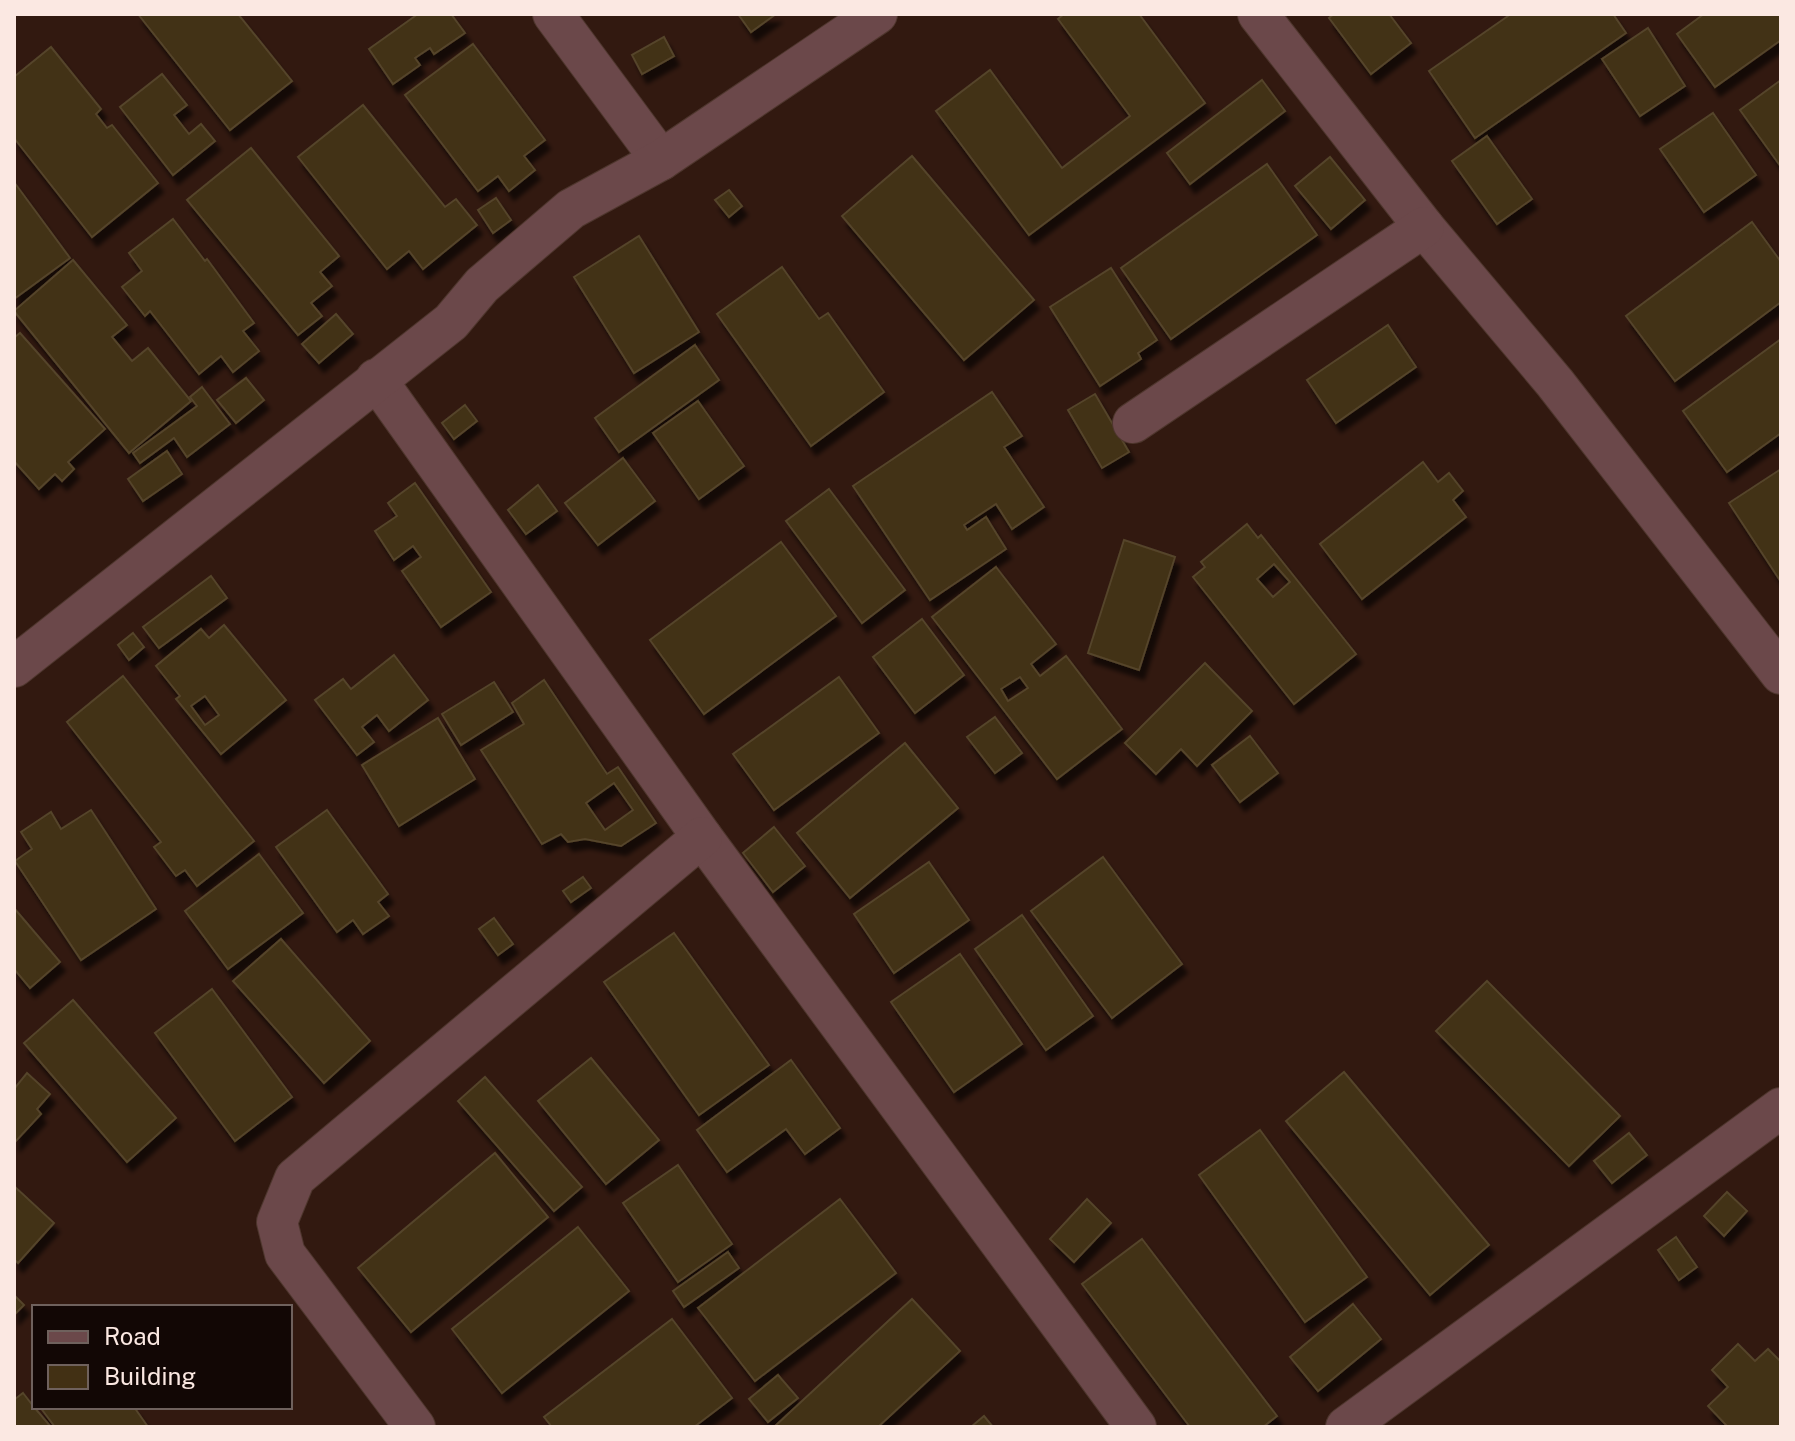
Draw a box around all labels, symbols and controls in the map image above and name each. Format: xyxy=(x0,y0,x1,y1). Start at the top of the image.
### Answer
legend xyxy=(32,1305,292,1409)
text: Road xyxy=(104,1322,161,1350)
text: Building xyxy=(104,1362,196,1390)

